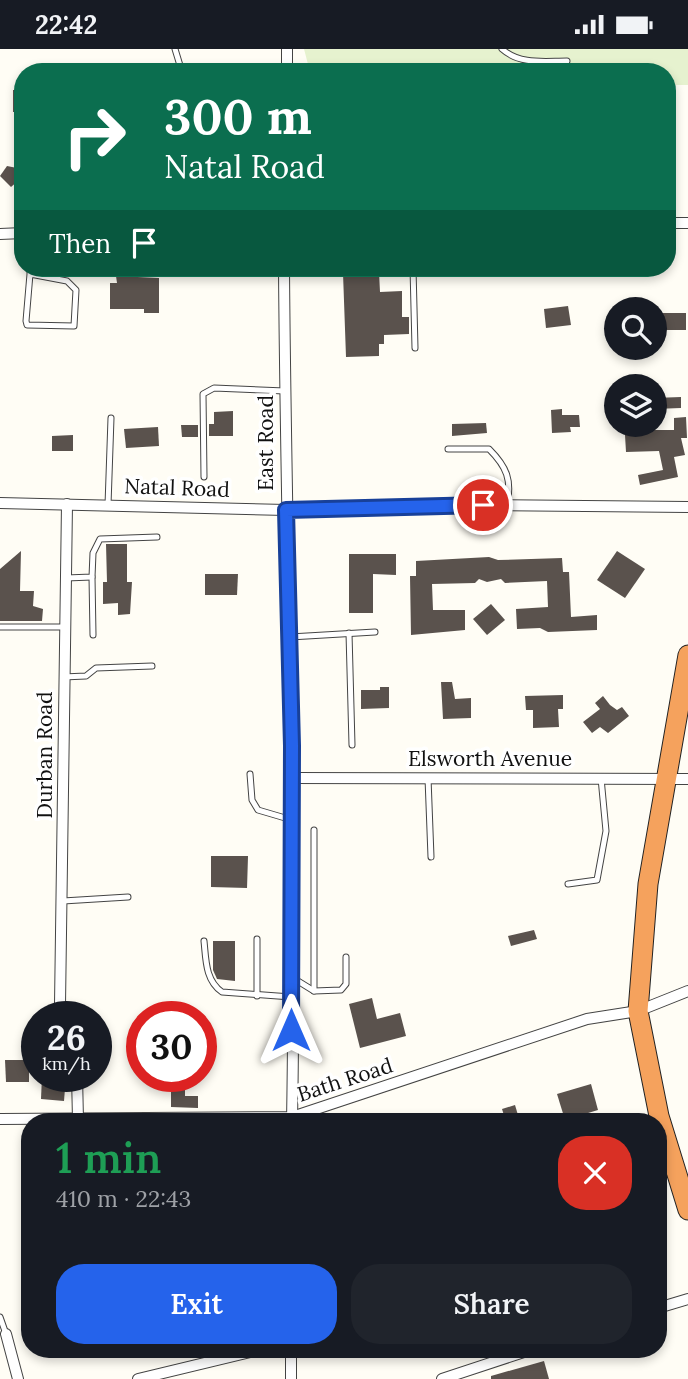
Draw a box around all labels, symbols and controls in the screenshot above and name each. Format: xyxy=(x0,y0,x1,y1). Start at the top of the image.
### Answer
text: 22:42 xyxy=(35,8,97,41)
text: 300 m xyxy=(164,85,312,147)
icon: right xyxy=(49,91,140,182)
text: Natal Road xyxy=(164,146,325,187)
icon: arrive xyxy=(125,224,163,262)
text: Then xyxy=(49,227,111,260)
map controls xyxy=(604,297,667,437)
button: search xyxy=(604,297,667,360)
button: layers xyxy=(604,374,667,437)
street label: East Road xyxy=(252,395,279,491)
street label: Natal Road xyxy=(124,472,230,503)
pin xyxy=(453,475,513,535)
icon: arrive xyxy=(464,486,502,524)
street label: Durban Road xyxy=(31,691,58,819)
street label: Elsworth Avenue xyxy=(408,745,572,772)
position arrow xyxy=(254,993,328,1067)
speed limit sign: 30 xyxy=(126,1001,217,1092)
text: 26 xyxy=(47,1015,86,1060)
street label: Bath Road xyxy=(294,1051,396,1108)
text: km/h xyxy=(42,1052,91,1075)
text: 1 min xyxy=(56,1131,161,1185)
button: close xyxy=(558,1136,632,1210)
text: 410 m · 22:43 xyxy=(56,1184,191,1213)
button: Exit xyxy=(56,1264,337,1344)
button: Share xyxy=(351,1264,632,1344)

